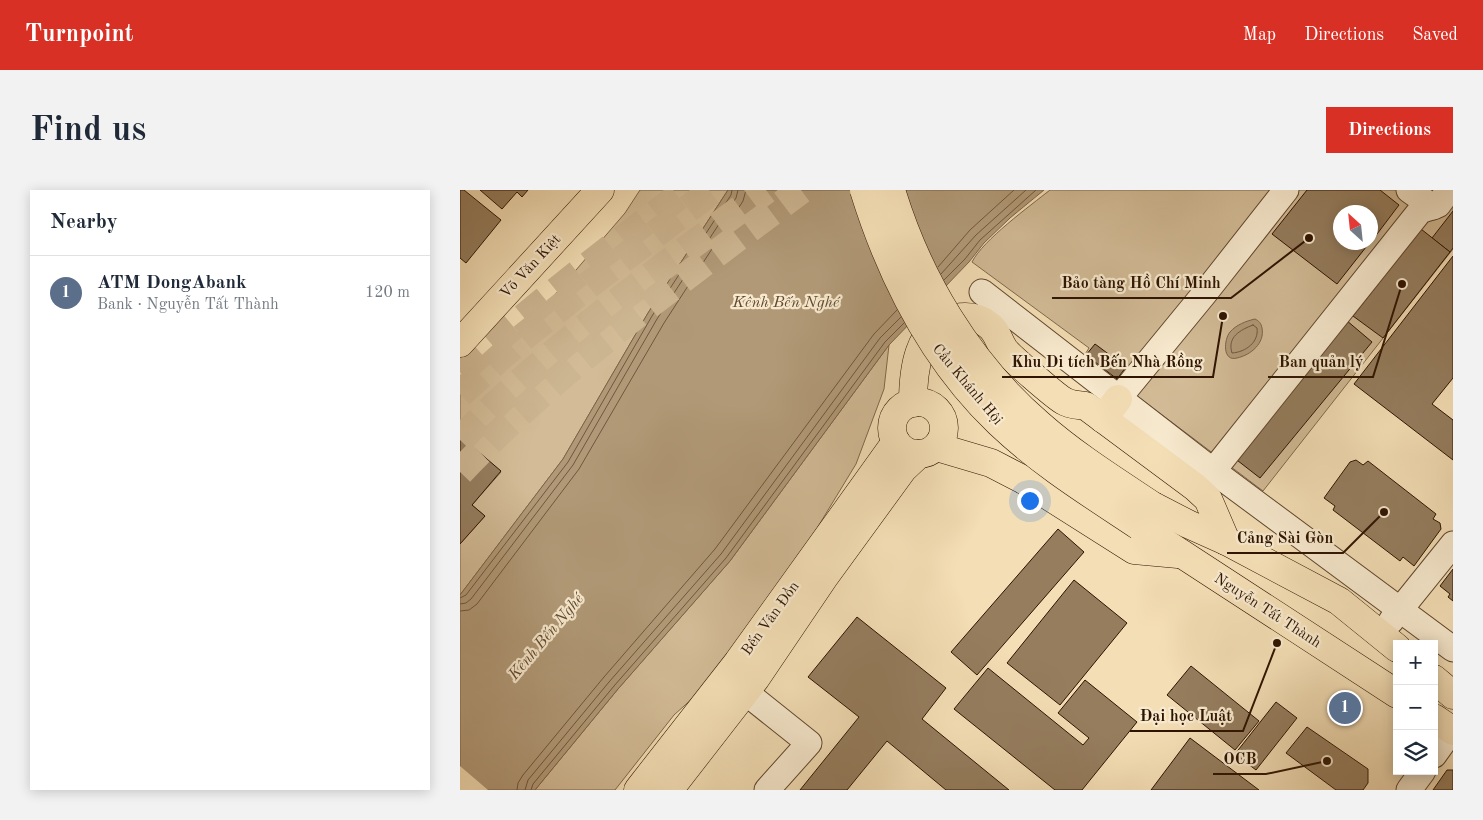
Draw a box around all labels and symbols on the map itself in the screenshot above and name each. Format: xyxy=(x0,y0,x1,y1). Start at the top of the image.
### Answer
north arrow xyxy=(1333,205,1378,250)
street label: Võ Văn Kiệt xyxy=(498,232,564,302)
callout: Bảo tàng Hồ Chí Minh xyxy=(1052,267,1231,298)
text: Bảo tàng Hồ Chí Minh xyxy=(1061,273,1221,292)
water label: Kênh Bến Nghé xyxy=(732,295,841,311)
street label: Cầu Khánh Hội xyxy=(929,340,1006,428)
callout: Khu Di tích Bến Nhà Rồng xyxy=(1002,346,1213,377)
callout: Ban quản lý xyxy=(1268,346,1373,377)
text: Khu Di tích Bến Nhà Rồng xyxy=(1011,352,1203,371)
text: Ban quản lý xyxy=(1279,355,1363,371)
your location xyxy=(1017,488,1043,514)
callout: Cảng Sài Gòn xyxy=(1227,522,1343,553)
text: Cảng Sài Gòn xyxy=(1237,531,1333,547)
street label: Nguyễn Tất Thành xyxy=(1211,570,1324,651)
street label: Bến Vân Đồn xyxy=(738,578,803,659)
water label: Kênh Bến Nghé xyxy=(505,590,588,684)
pin: 1 xyxy=(1329,689,1361,727)
callout: Đại học Luật xyxy=(1130,700,1243,731)
text: Đại học Luật xyxy=(1140,709,1232,725)
callout: OCB xyxy=(1213,743,1266,774)
text: OCB xyxy=(1223,752,1257,768)

